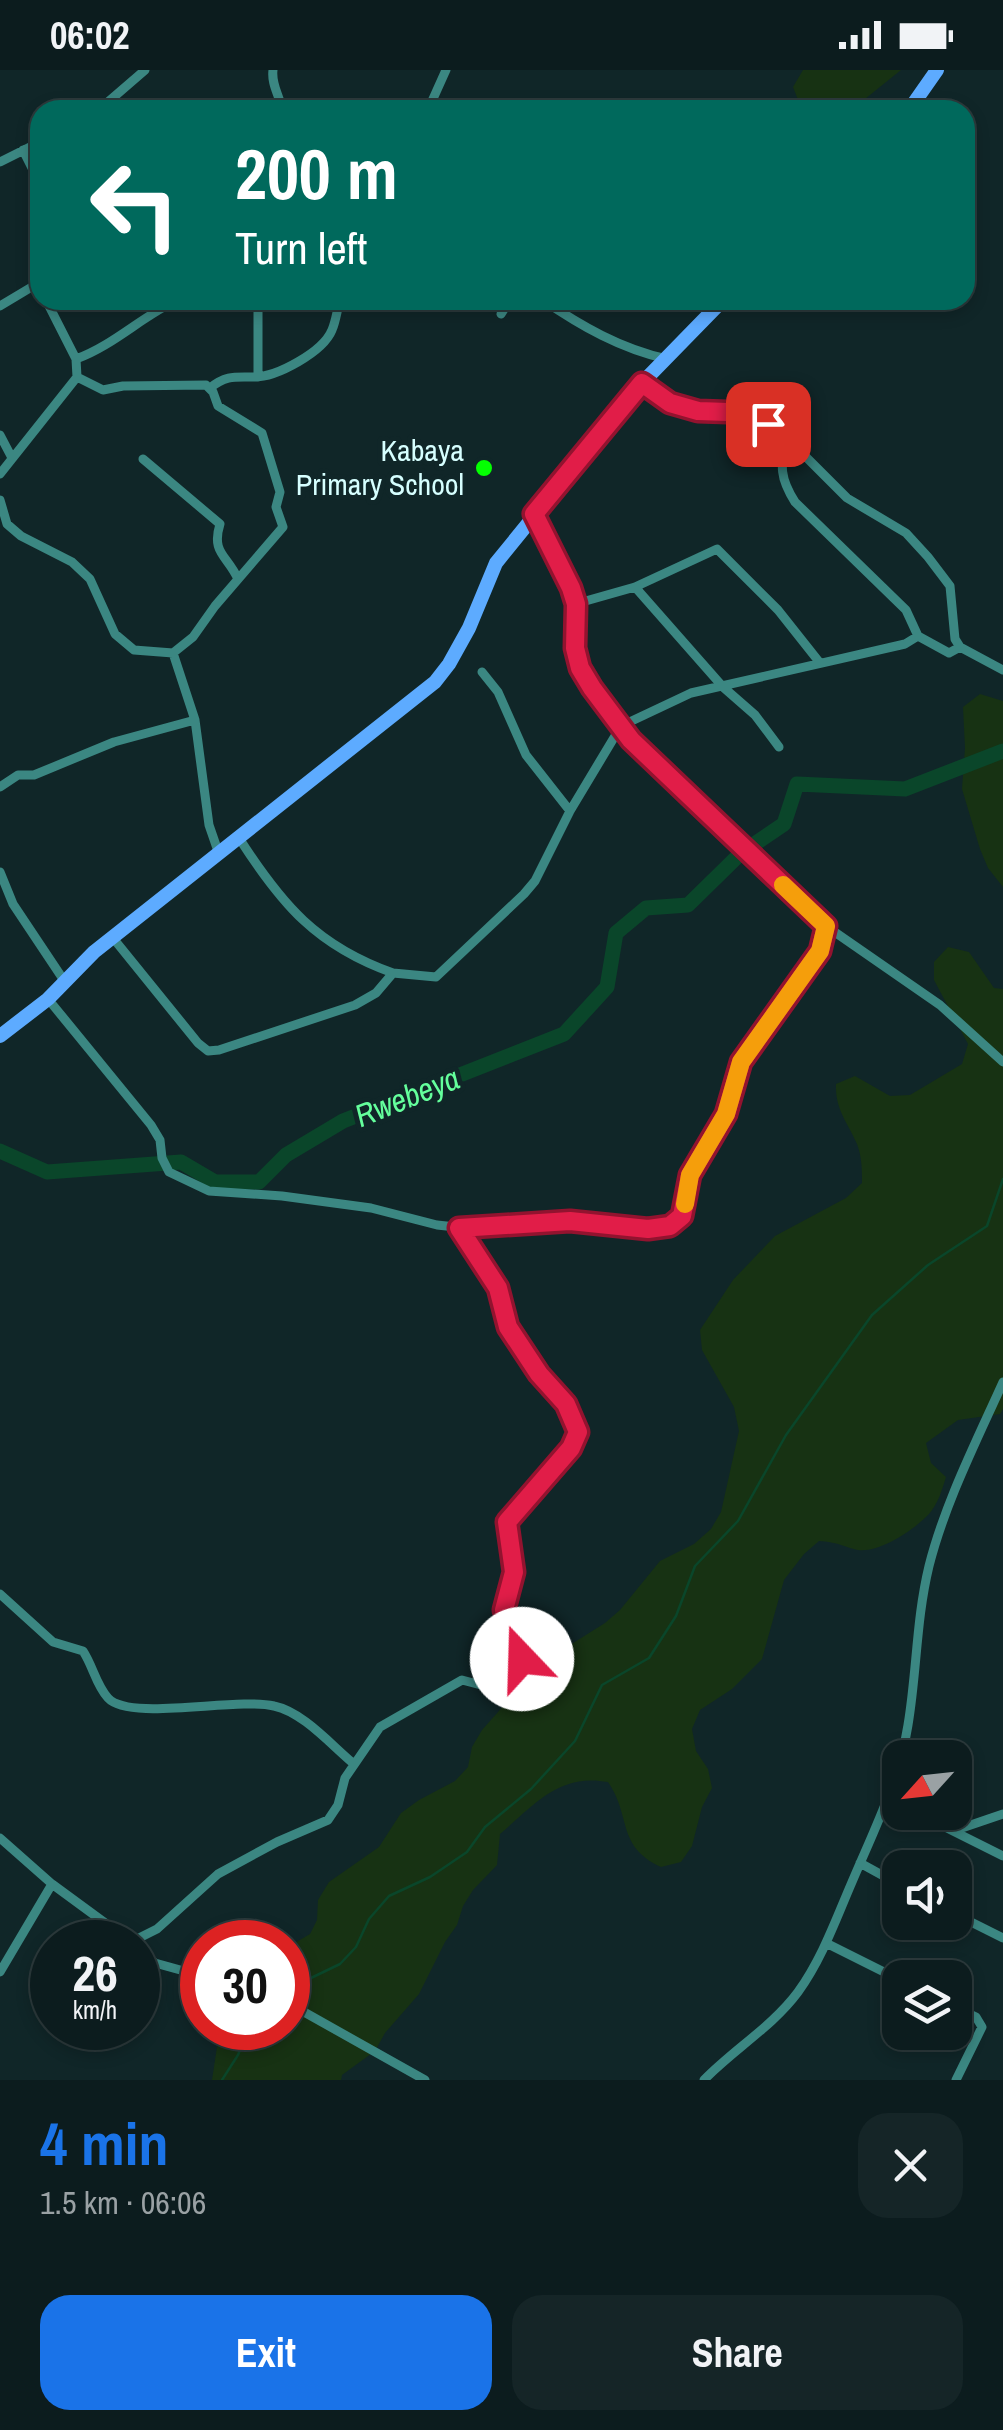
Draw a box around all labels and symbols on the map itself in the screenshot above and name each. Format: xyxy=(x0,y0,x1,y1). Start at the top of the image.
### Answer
pin xyxy=(726,382,811,467)
place label: Kabaya Primary School xyxy=(296,430,464,504)
marker: Kabaya Primary School xyxy=(473,457,495,479)
water label: Rwebeya xyxy=(348,1056,466,1137)
position arrow xyxy=(470,1607,574,1711)
north arrow xyxy=(882,1740,972,1830)
speed limit sign: 30 xyxy=(180,1920,310,2050)

